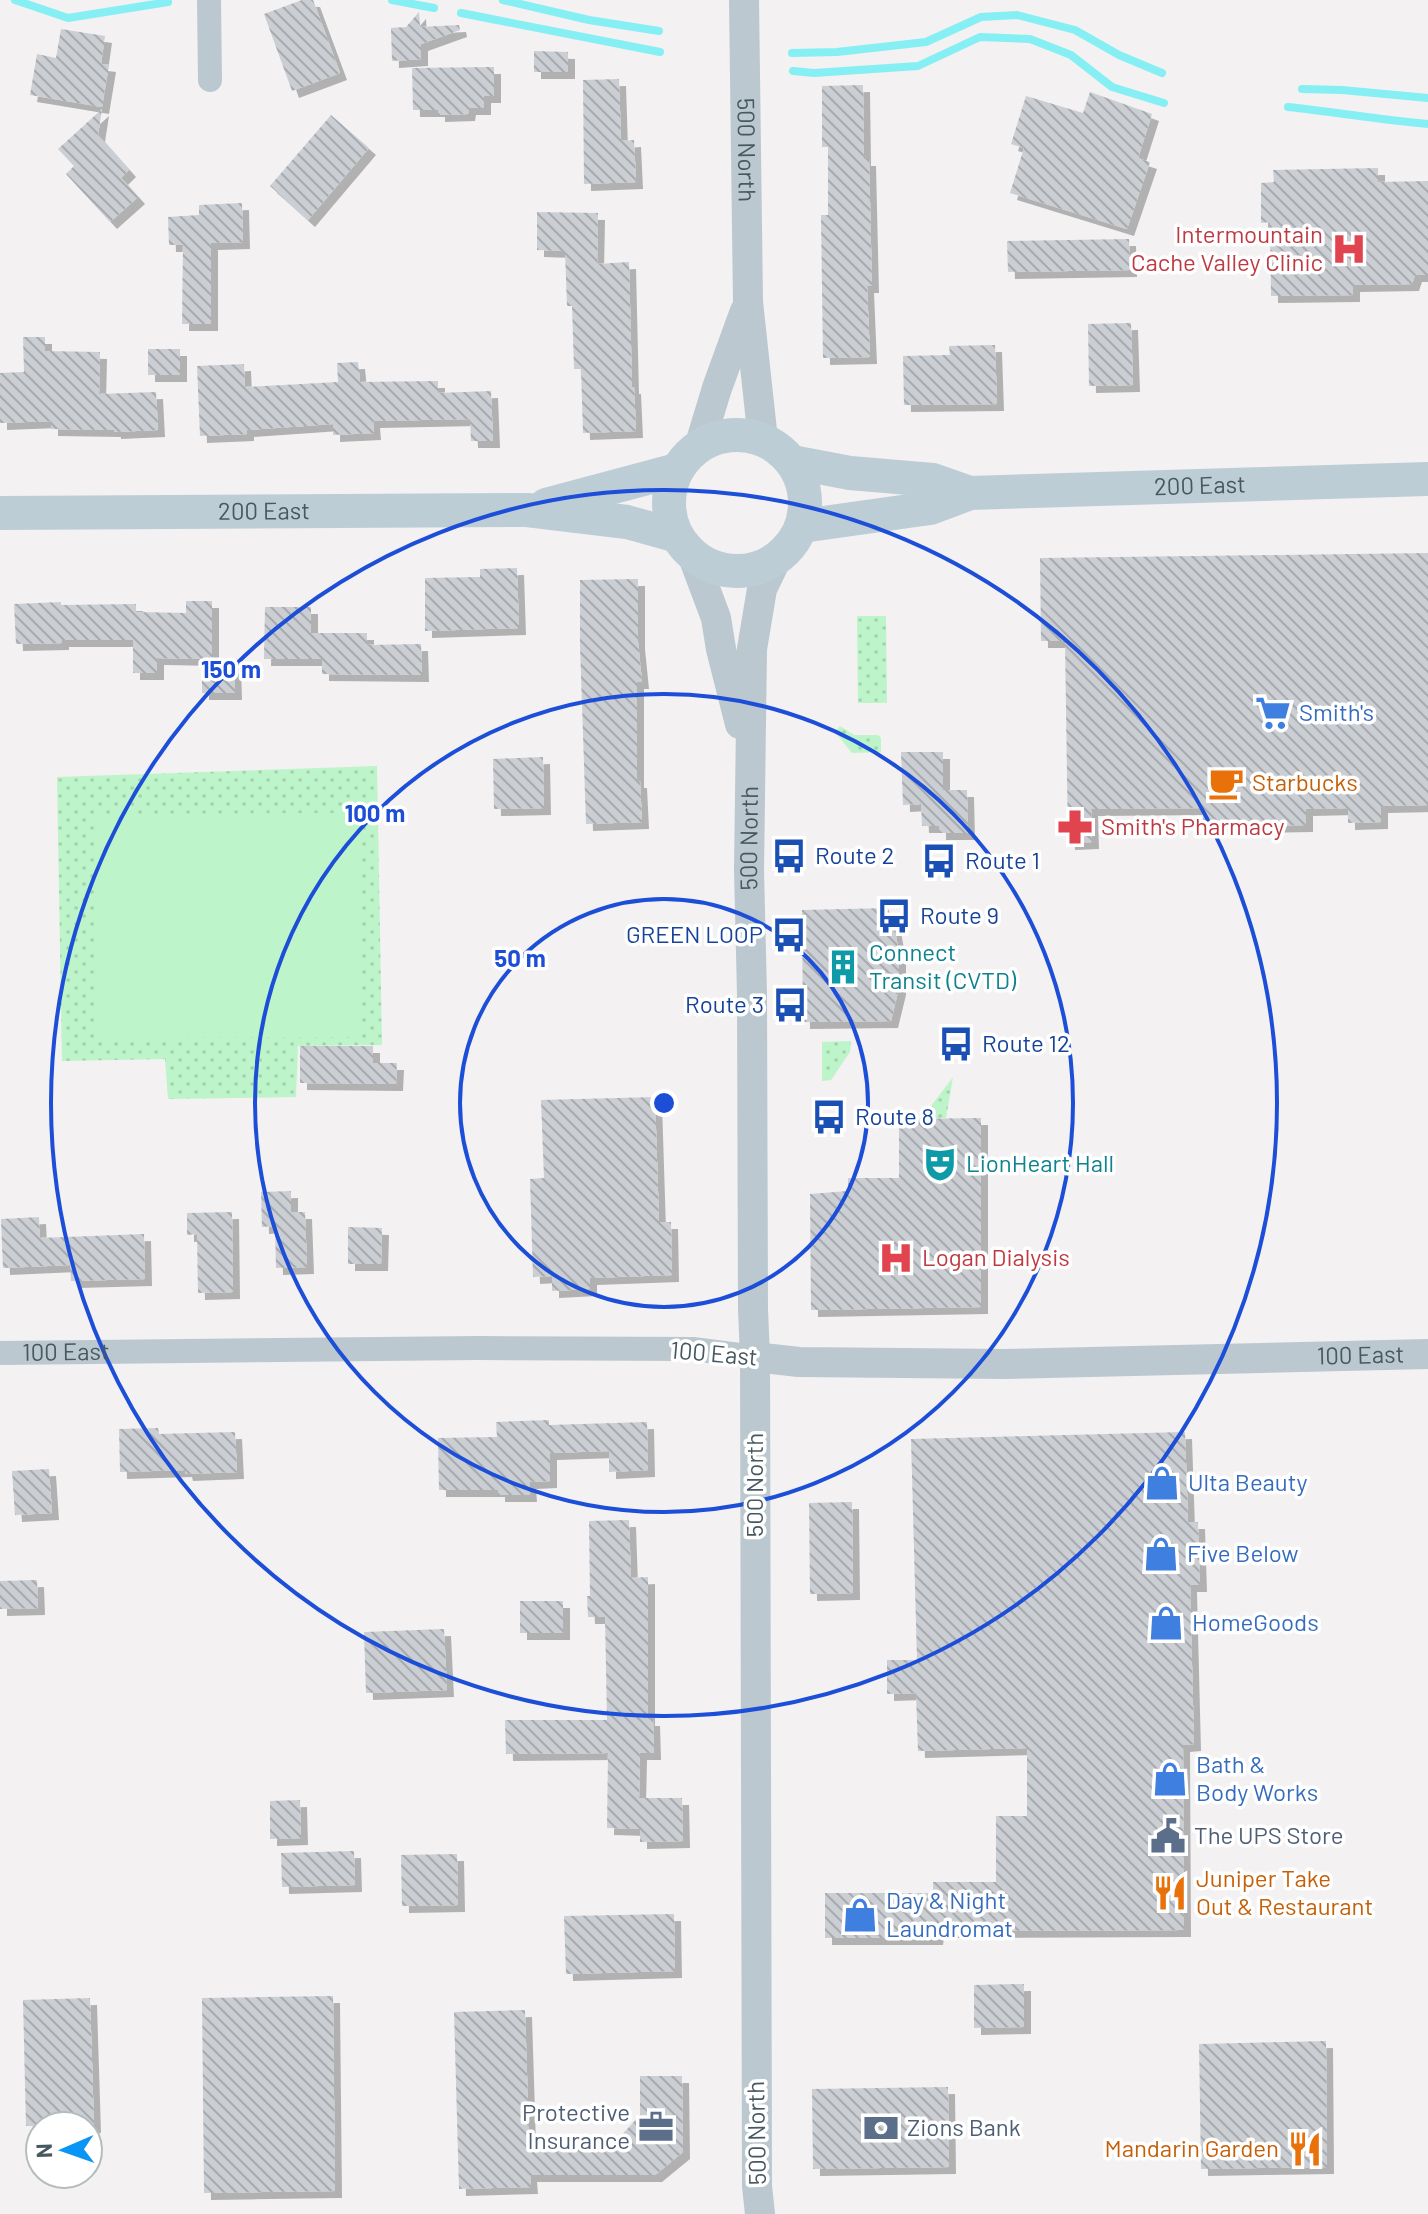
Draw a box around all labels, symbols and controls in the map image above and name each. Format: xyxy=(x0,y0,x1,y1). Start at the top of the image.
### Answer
street label: 500 North xyxy=(732,98,763,202)
place label: Intermountain Cache Valley Clinic xyxy=(1131,219,1323,276)
hospital icon: Intermountain Cache Valley Clinic xyxy=(1330,230,1368,268)
street label: 200 East xyxy=(1154,469,1246,500)
street label: 200 East xyxy=(218,495,310,525)
text: 150 m xyxy=(201,654,261,683)
supermarket icon: Smith's xyxy=(1254,694,1292,732)
place label: Smith's xyxy=(1299,697,1374,726)
cafe icon: Starbucks xyxy=(1207,764,1245,802)
place label: Starbucks xyxy=(1252,767,1358,796)
street label: 500 North xyxy=(733,786,763,891)
text: 100 m xyxy=(345,798,405,827)
pharmacy icon: Smith's Pharmacy xyxy=(1056,808,1094,846)
place label: Smith's Pharmacy xyxy=(1101,811,1285,840)
bus stop icon: Route 2 xyxy=(770,837,808,875)
place label: Route 2 xyxy=(815,840,894,869)
bus stop icon: Route 1 xyxy=(920,842,958,880)
place label: Route 1 xyxy=(965,845,1040,874)
bus stop icon: Route 9 xyxy=(875,897,913,935)
place label: Route 9 xyxy=(920,900,999,929)
bus stop icon: GREEN LOOP xyxy=(770,916,808,954)
place label: GREEN LOOP xyxy=(626,919,763,948)
place label: Connect Transit (CVTD) xyxy=(869,937,1017,994)
text: 50 m xyxy=(494,943,546,972)
building icon: Connect Transit (CVTD) xyxy=(824,948,862,986)
bus stop icon: Route 3 xyxy=(771,986,809,1024)
place label: Route 3 xyxy=(685,989,764,1018)
bus stop icon: Route 12 xyxy=(937,1025,975,1063)
place label: Route 12 xyxy=(982,1028,1070,1057)
centre of rings xyxy=(650,1089,678,1117)
bus stop icon: Route 8 xyxy=(810,1098,848,1136)
place label: Route 8 xyxy=(855,1101,934,1130)
theatre icon: LionHeart Hall xyxy=(921,1145,959,1183)
place label: LionHeart Hall xyxy=(966,1148,1114,1177)
hospital icon: Logan Dialysis xyxy=(877,1239,915,1277)
place label: Logan Dialysis xyxy=(922,1242,1070,1271)
street label: 100 East xyxy=(669,1334,759,1371)
street label: 100 East xyxy=(22,1336,110,1366)
street label: 100 East xyxy=(1317,1339,1405,1370)
street label: 500 North xyxy=(739,1433,768,1537)
shop icon: Ulta Beauty xyxy=(1143,1464,1181,1502)
place label: Ulta Beauty xyxy=(1188,1467,1308,1496)
shop icon: Five Below xyxy=(1142,1535,1180,1573)
place label: Five Below xyxy=(1187,1538,1299,1567)
shop icon: HomeGoods xyxy=(1147,1604,1185,1642)
place label: HomeGoods xyxy=(1192,1607,1319,1636)
place label: Bath & Body Works xyxy=(1196,1749,1318,1806)
shop icon: Bath & Body Works xyxy=(1151,1760,1189,1798)
public building icon: The UPS Store xyxy=(1149,1817,1187,1855)
place label: The UPS Store xyxy=(1194,1820,1343,1849)
place label: Juniper Take Out & Restaurant xyxy=(1196,1863,1373,1920)
restaurant icon: Juniper Take Out & Restaurant xyxy=(1151,1874,1189,1912)
place label: Day & Night Laundromat xyxy=(886,1885,1013,1942)
shop icon: Day & Night Laundromat xyxy=(841,1896,879,1934)
street label: 500 North xyxy=(740,2081,771,2185)
place label: Protective Insurance xyxy=(522,2097,630,2154)
office icon: Protective Insurance xyxy=(637,2108,675,2146)
bank icon: Zions Bank xyxy=(862,2109,900,2147)
north arrow xyxy=(24,2110,104,2190)
place label: Zions Bank xyxy=(907,2112,1021,2141)
restaurant icon: Mandarin Garden xyxy=(1286,2130,1324,2168)
place label: Mandarin Garden xyxy=(1105,2133,1279,2162)
text: N xyxy=(30,2143,56,2159)

